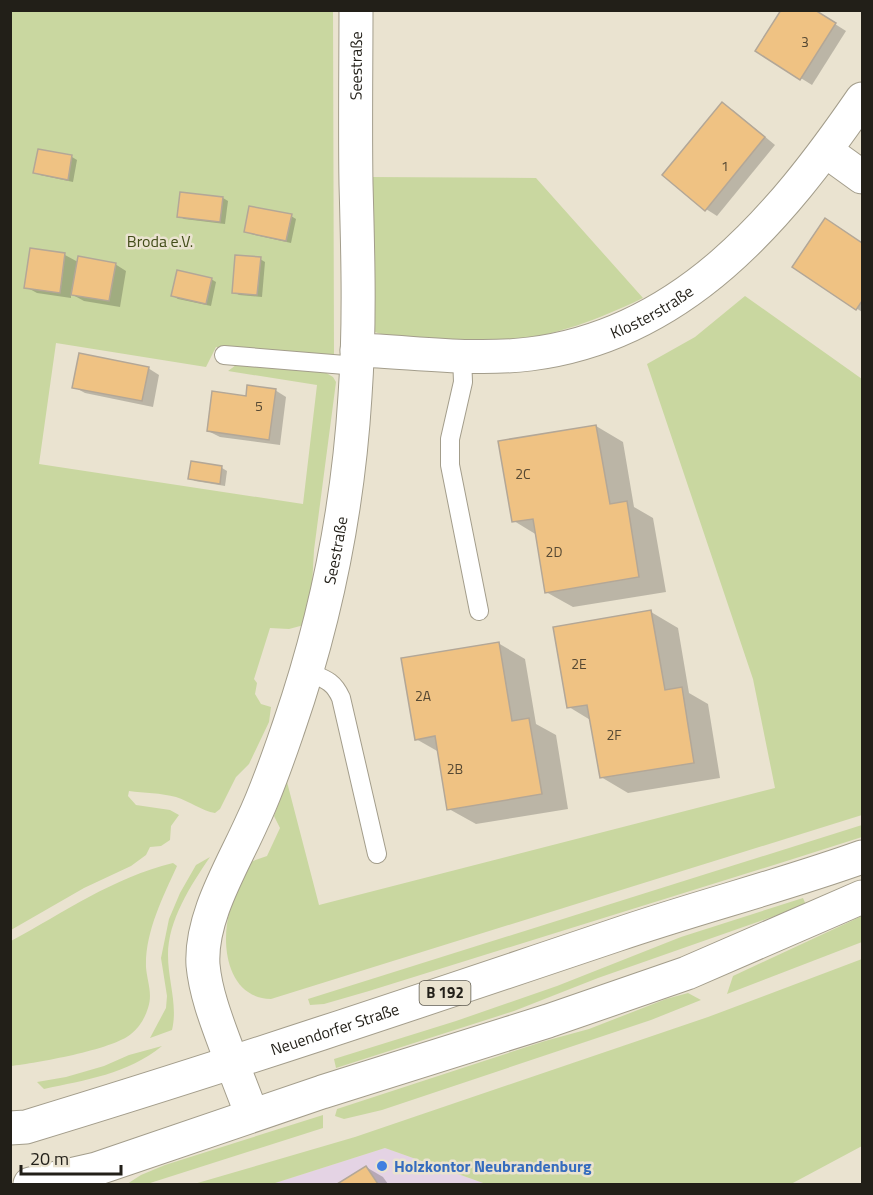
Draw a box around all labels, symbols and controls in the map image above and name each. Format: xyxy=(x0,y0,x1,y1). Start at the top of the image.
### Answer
street label: Seestraße xyxy=(344,31,368,100)
house number: 3 xyxy=(801,31,809,52)
house number: 1 xyxy=(721,155,729,176)
park label: Broda e.V. xyxy=(127,229,193,253)
street label: Klosterstraße xyxy=(606,279,698,345)
house number: 5 xyxy=(255,395,263,416)
house number: 2C xyxy=(515,463,531,484)
street label: Seestraße xyxy=(317,515,354,587)
house number: 2D xyxy=(546,541,562,562)
house number: 2E xyxy=(571,653,587,674)
house number: 2A xyxy=(415,685,432,706)
house number: 2F xyxy=(606,724,622,745)
house number: 2B xyxy=(447,758,463,779)
road number: B 192 xyxy=(420,981,470,1005)
street label: Neuendorfer Straße xyxy=(267,997,402,1061)
scale bar xyxy=(21,1138,122,1176)
text: 20 m xyxy=(30,1145,69,1172)
place label: Holzkontor Neubrandenburg xyxy=(394,1154,592,1178)
marker: Holzkontor Neubrandenburg xyxy=(375,1159,389,1173)

